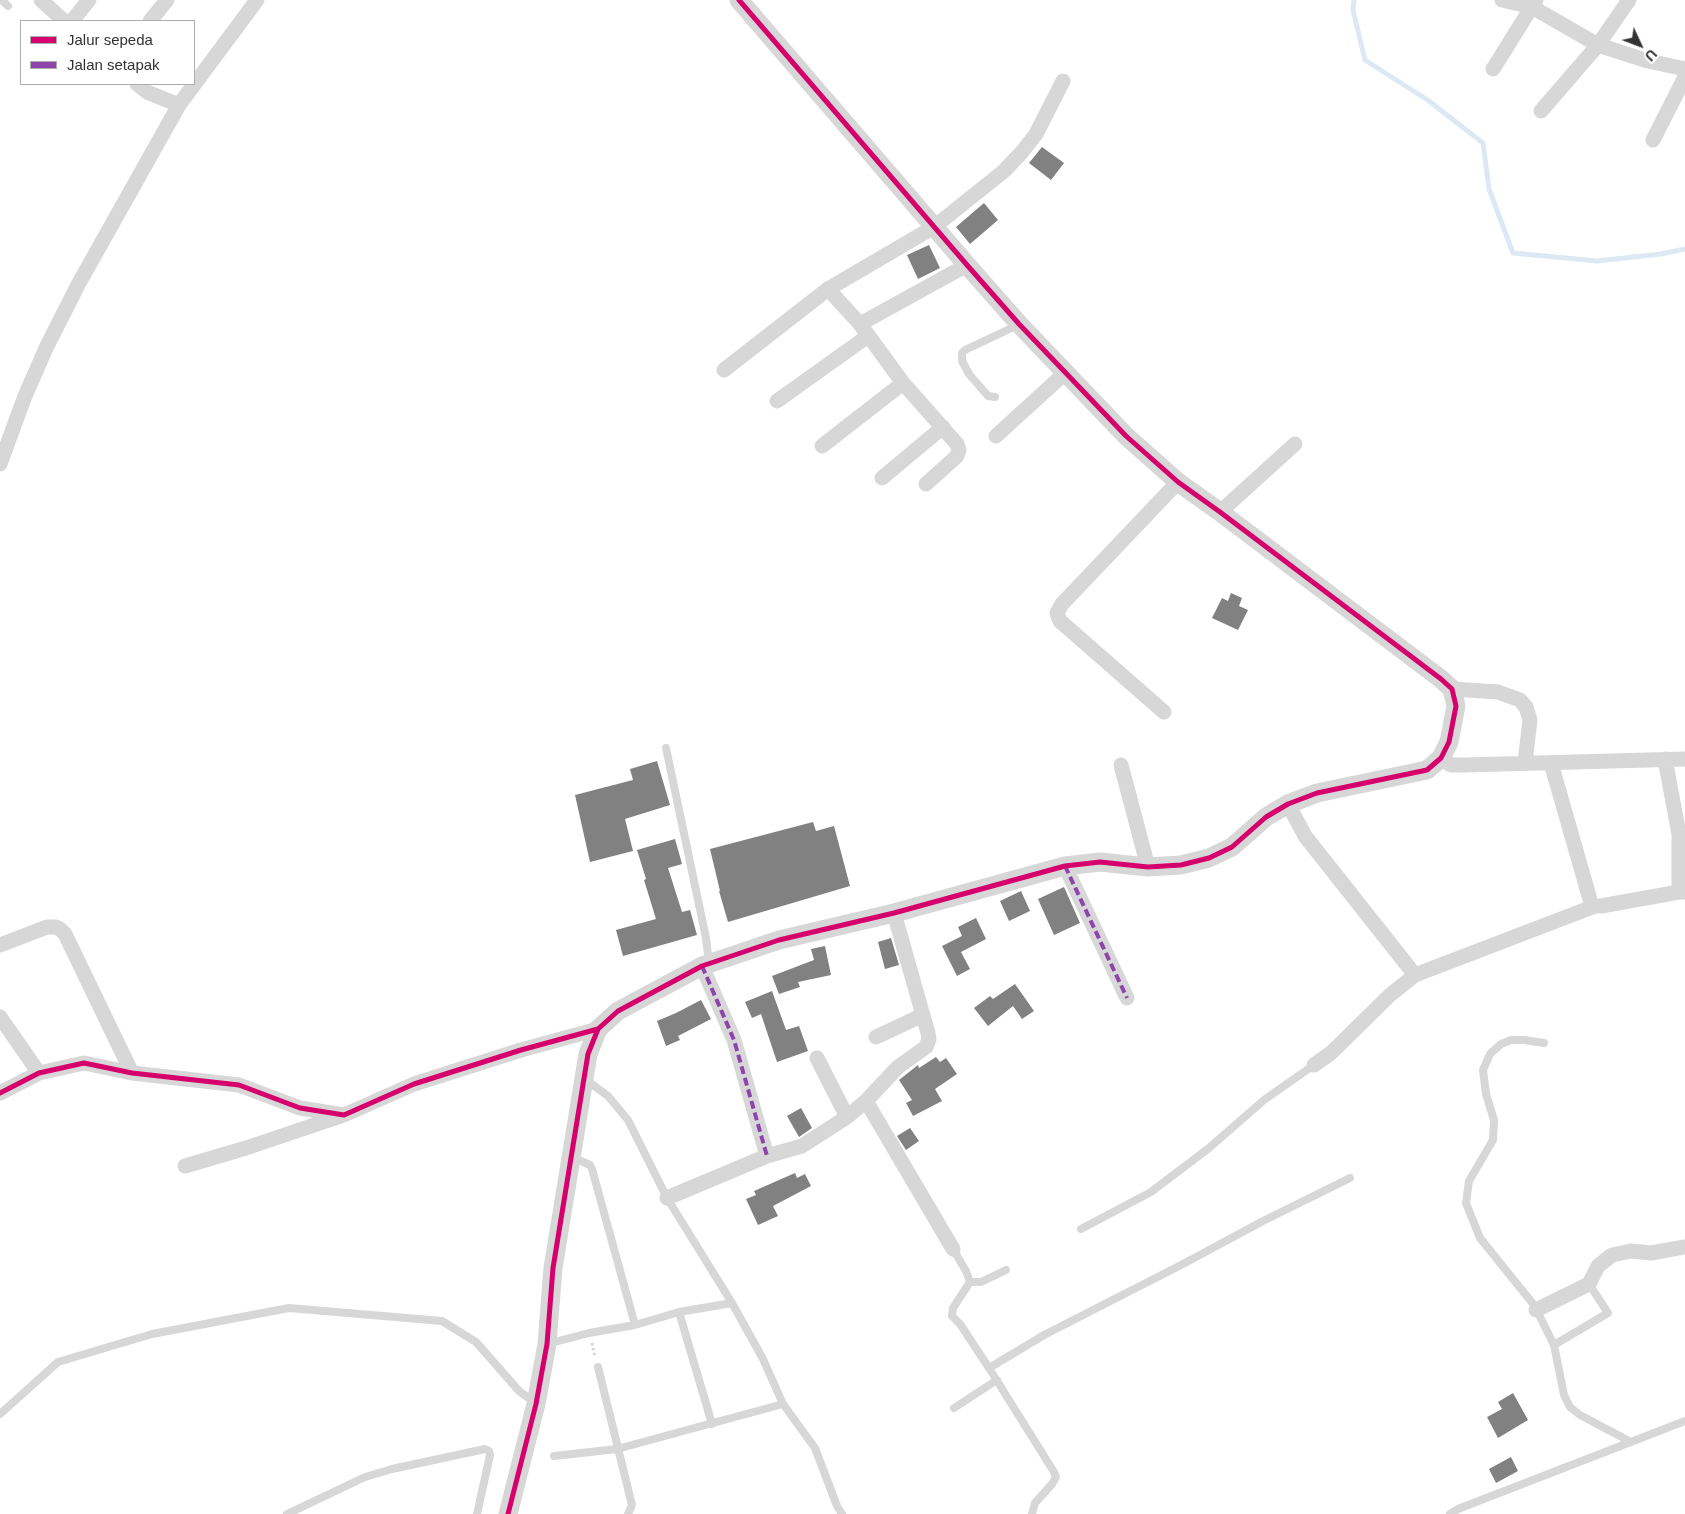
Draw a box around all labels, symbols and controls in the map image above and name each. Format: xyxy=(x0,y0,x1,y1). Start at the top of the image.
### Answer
legend xyxy=(20,20,195,85)
north arrow xyxy=(1615,20,1665,70)
text: Jalur sepeda xyxy=(67,31,153,48)
text: U xyxy=(1642,46,1660,64)
text: Jalan setapak xyxy=(67,56,160,73)

